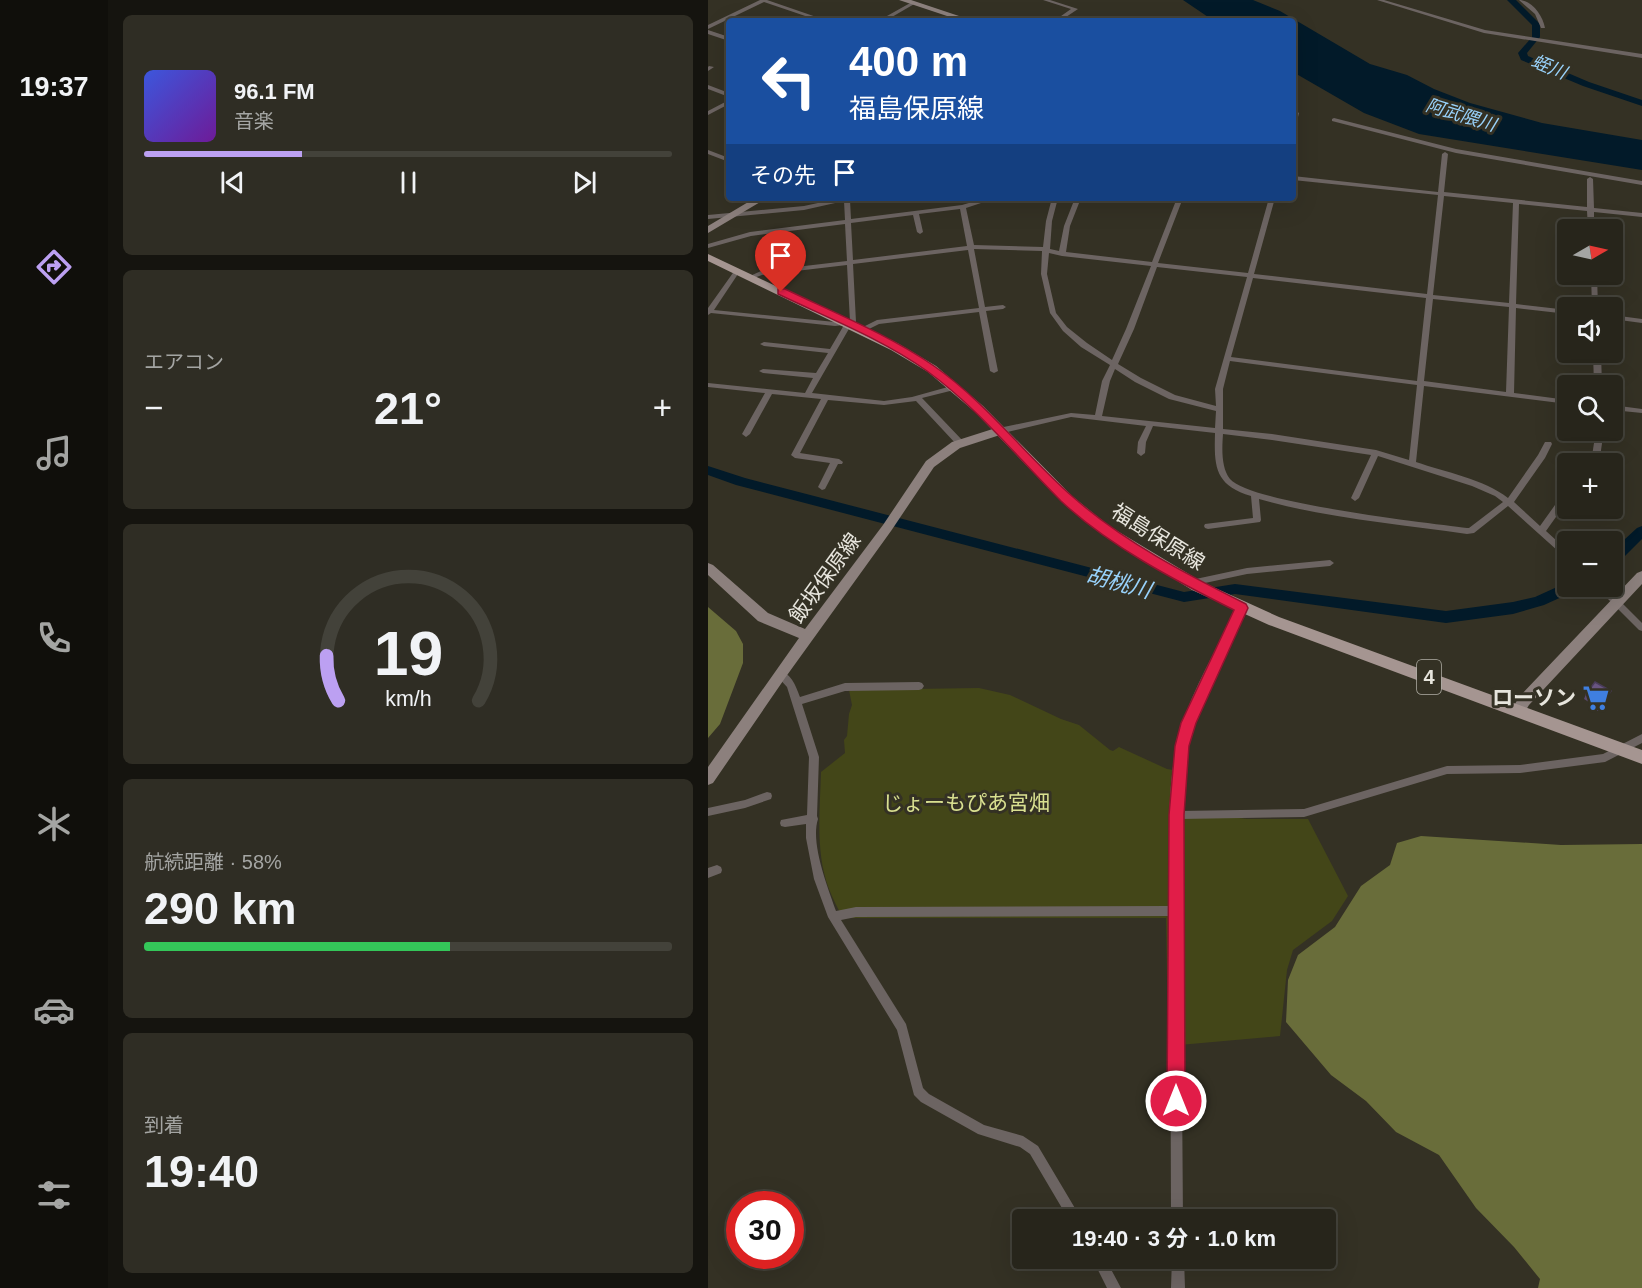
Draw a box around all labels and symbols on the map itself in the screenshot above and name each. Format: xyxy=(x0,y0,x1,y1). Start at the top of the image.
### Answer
water label: 蛭川 xyxy=(1529,51,1571,84)
water label: 阿武隈川 xyxy=(1424,95,1500,136)
north arrow xyxy=(1557,219,1623,285)
pin xyxy=(755,230,806,292)
street label: 福島保原線 xyxy=(1108,499,1209,574)
street label: 飯坂保原線 xyxy=(784,528,865,627)
water label: 胡桃川 xyxy=(1084,562,1156,604)
road number: 4 xyxy=(1417,660,1441,694)
supermarket icon: ローソン xyxy=(1581,683,1611,713)
place label: ローソン xyxy=(1492,686,1576,709)
park label: じょーもぴあ宮畑 xyxy=(882,791,1050,814)
position arrow xyxy=(1144,1069,1208,1133)
speed limit sign: 30 xyxy=(726,1191,804,1269)

